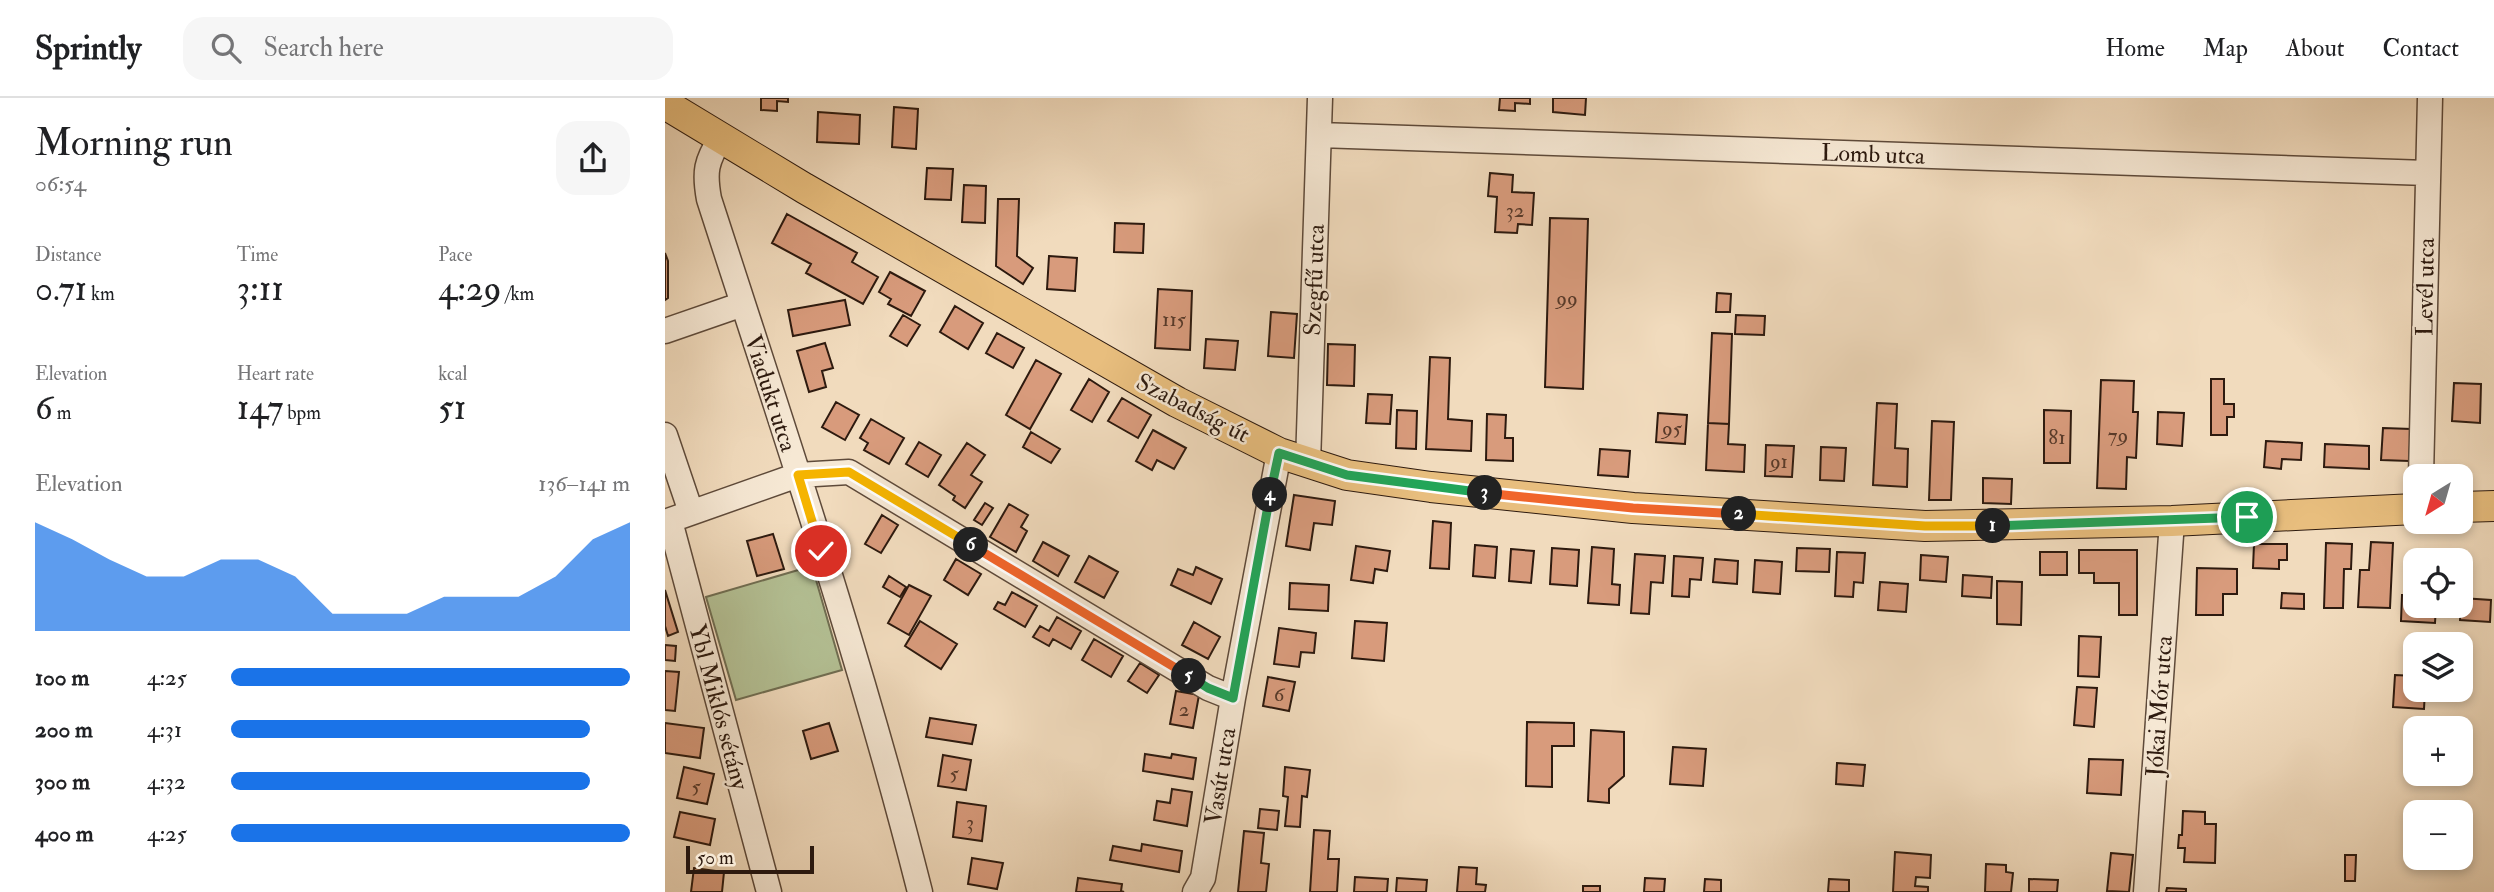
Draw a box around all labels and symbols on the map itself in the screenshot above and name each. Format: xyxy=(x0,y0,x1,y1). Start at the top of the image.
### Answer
street label: Lomb utca xyxy=(1820,137,1927,172)
house number: 32 xyxy=(1506,197,1524,224)
street label: Szegfű utca xyxy=(1297,223,1332,336)
street label: Levél utca xyxy=(2409,236,2442,336)
house number: 99 xyxy=(1554,285,1578,312)
house number: 115 xyxy=(1162,306,1187,333)
street label: Viadukt utca xyxy=(737,331,804,457)
street label: Szabadság út xyxy=(1131,367,1255,450)
house number: 95 xyxy=(1660,415,1683,442)
house number: 79 xyxy=(2108,422,2128,449)
house number: 81 xyxy=(2048,424,2066,451)
house number: 91 xyxy=(1768,448,1788,475)
north arrow xyxy=(2403,464,2473,534)
pin: 3 xyxy=(1467,476,1503,510)
pin: 4 xyxy=(1253,478,1287,512)
pin xyxy=(2217,487,2277,547)
pin: 2 xyxy=(1721,496,1757,532)
pin: 1 xyxy=(1975,508,2011,544)
pin xyxy=(791,521,851,581)
pin: 6 xyxy=(953,528,989,562)
street label: Ybl Miklós sétány xyxy=(682,621,756,794)
street label: Jókai Mór utca xyxy=(2139,633,2180,779)
pin: 5 xyxy=(1171,658,1207,694)
house number: 6 xyxy=(1274,681,1286,708)
house number: 2 xyxy=(1179,696,1189,723)
street label: Vasút utca xyxy=(1198,724,1244,827)
house number: 5 xyxy=(949,760,959,787)
house number: 5 xyxy=(691,773,701,800)
house number: 3 xyxy=(966,809,974,836)
scale bar xyxy=(686,843,814,875)

